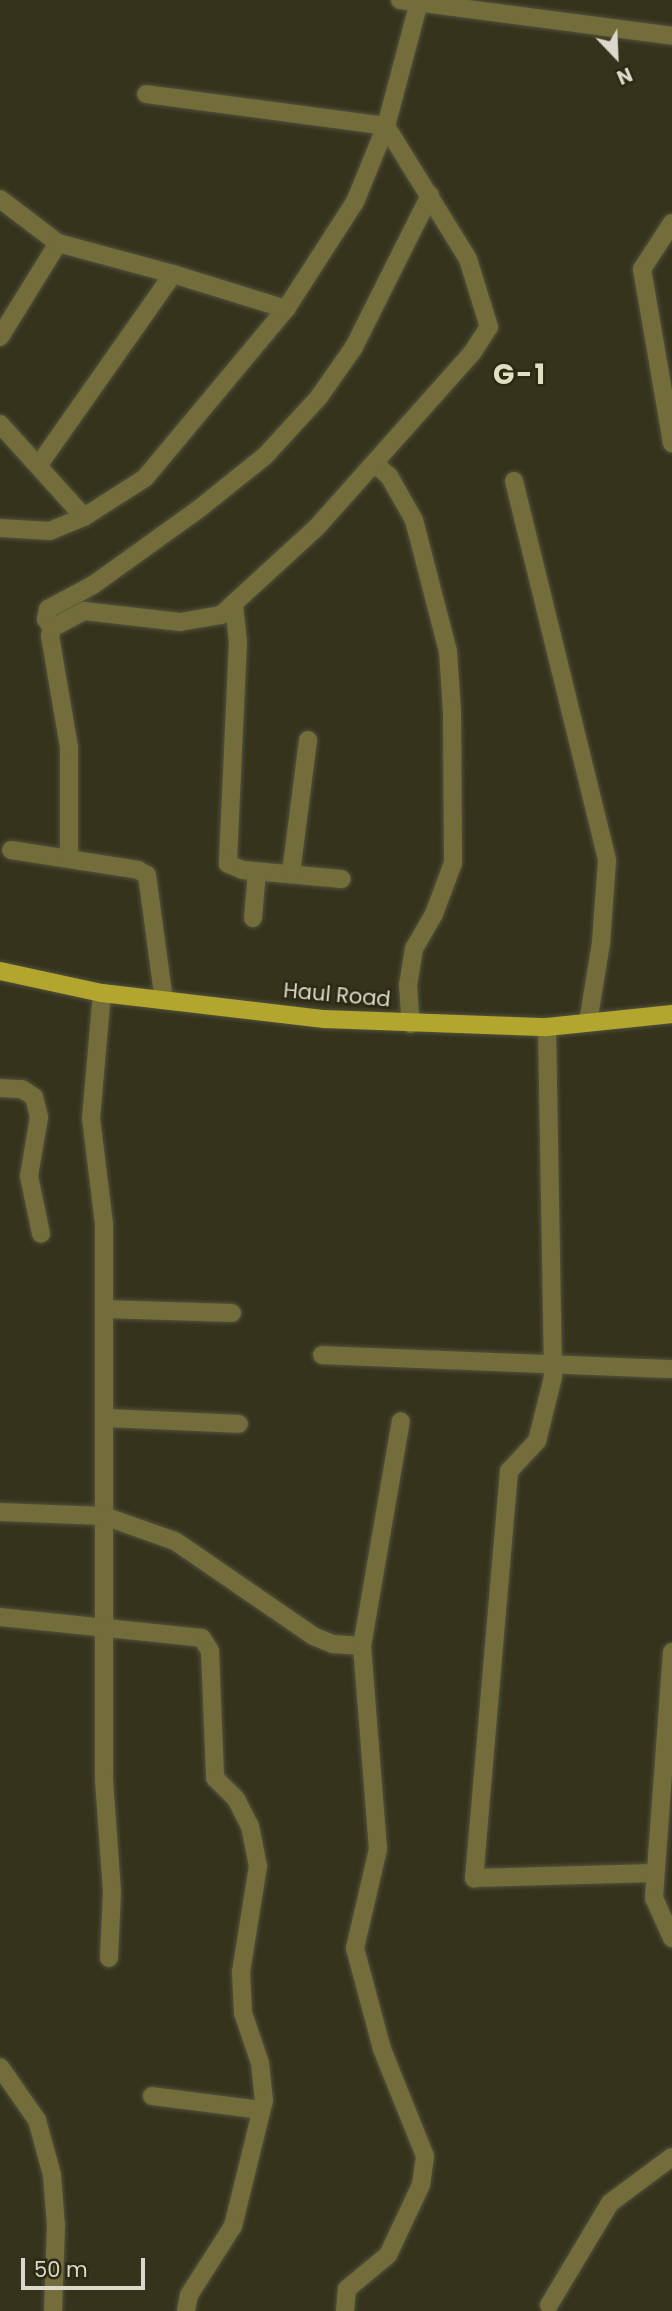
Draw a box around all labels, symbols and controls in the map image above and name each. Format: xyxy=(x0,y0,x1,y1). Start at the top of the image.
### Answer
north arrow xyxy=(581,21,651,91)
text: N xyxy=(613,61,636,91)
district label: G-1 xyxy=(493,358,547,392)
street label: Haul Road xyxy=(282,978,392,1012)
scale bar xyxy=(24,2244,149,2288)
text: 50 m xyxy=(34,2255,88,2284)

